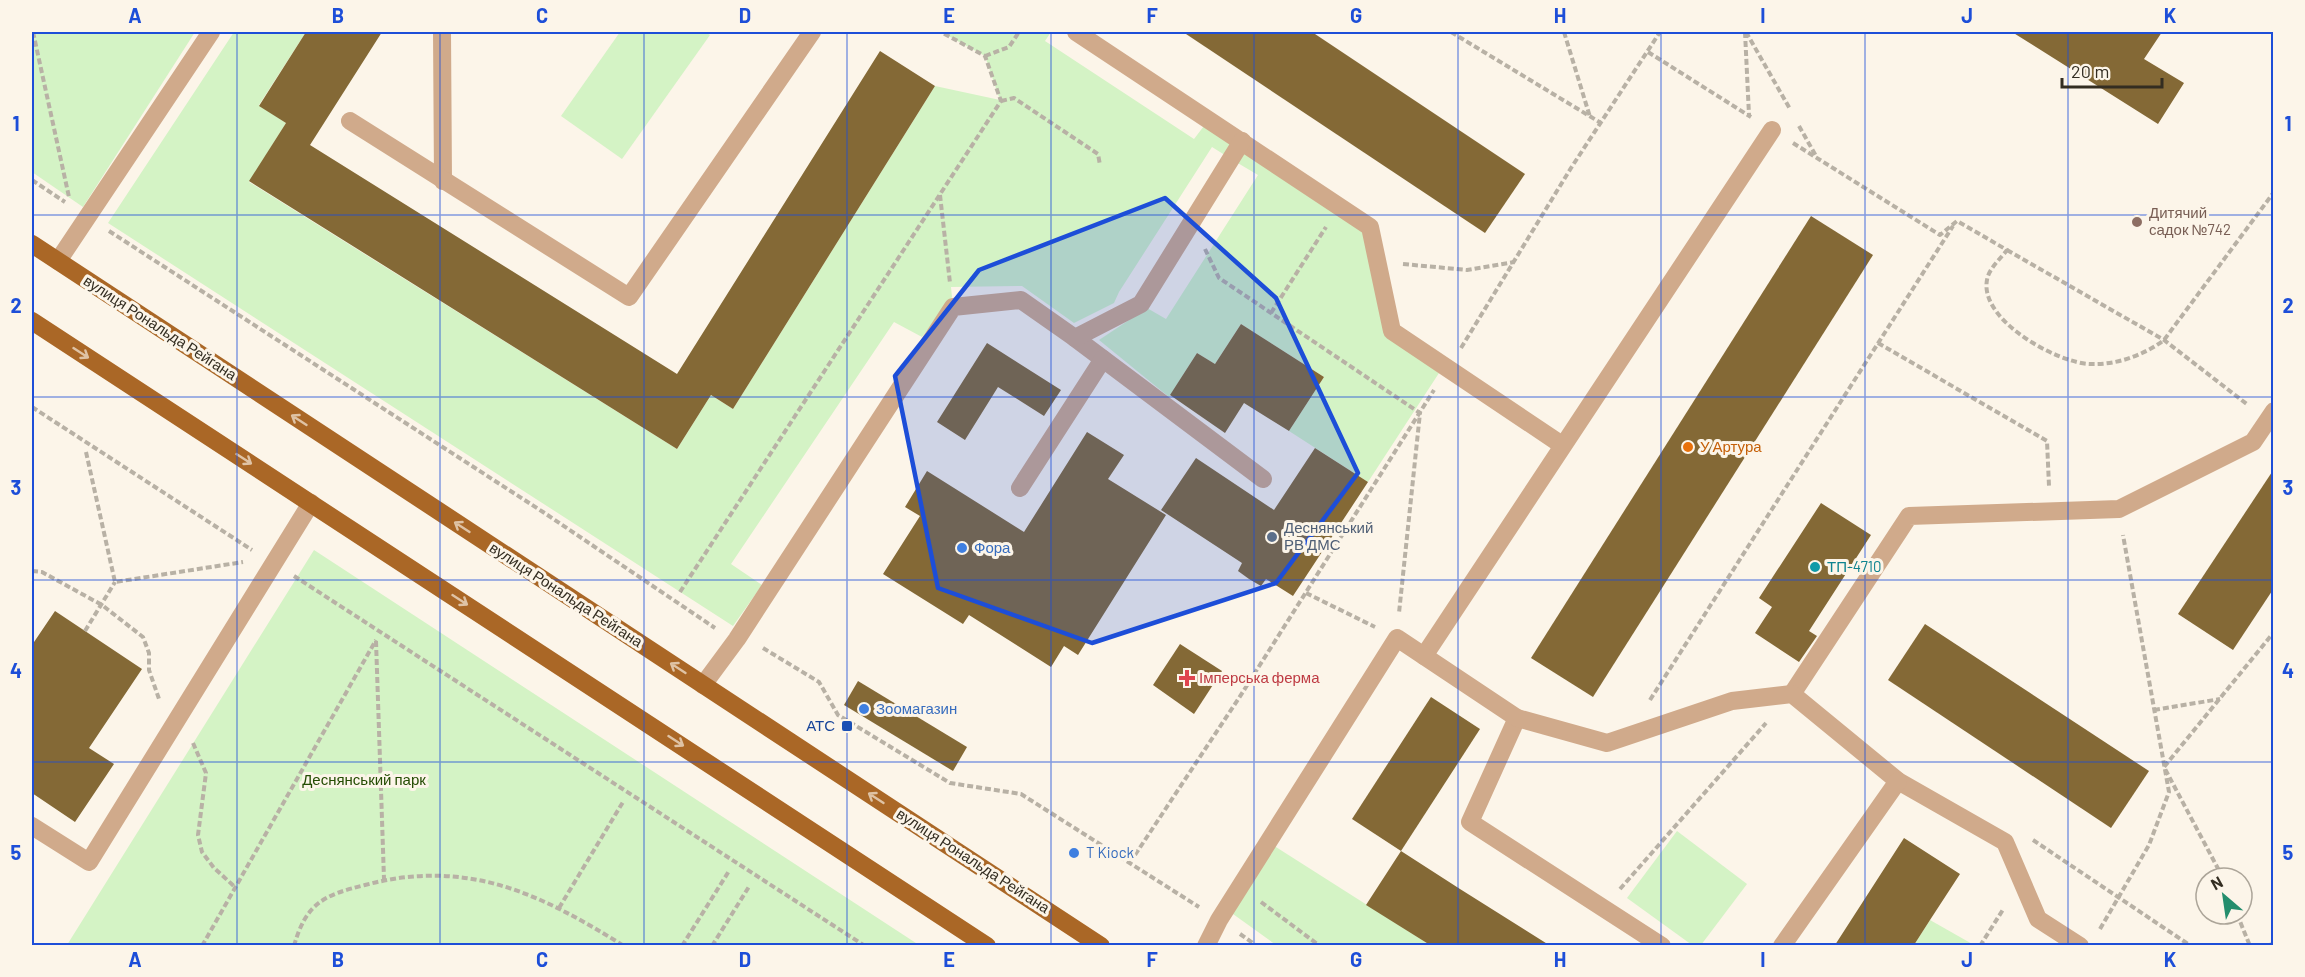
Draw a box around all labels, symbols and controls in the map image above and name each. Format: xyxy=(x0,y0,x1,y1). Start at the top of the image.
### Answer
text: A xyxy=(128,3,142,27)
text: B xyxy=(332,3,344,27)
text: C xyxy=(536,3,548,27)
text: D xyxy=(739,3,751,27)
text: E xyxy=(943,3,955,27)
text: F xyxy=(1146,3,1158,27)
text: G xyxy=(1350,3,1362,27)
text: H xyxy=(1554,3,1566,27)
text: I xyxy=(1760,3,1766,27)
text: J xyxy=(1961,3,1973,27)
text: K xyxy=(2164,3,2177,27)
scale bar xyxy=(2062,51,2162,89)
text: 20 m xyxy=(2071,60,2109,82)
text: 1 xyxy=(12,111,20,135)
text: 1 xyxy=(2284,111,2292,135)
place label: Дитячий садок №742 xyxy=(2149,203,2231,238)
marker: Дитячий садок №742 xyxy=(2130,215,2144,229)
street label: вулиця Рональда Рейгана xyxy=(81,271,241,384)
text: 2 xyxy=(10,293,22,317)
text: 2 xyxy=(2282,293,2294,317)
one-way arrow xyxy=(72,347,88,359)
one-way arrow xyxy=(292,414,308,426)
place label: У Артура xyxy=(1700,437,1762,455)
marker: У Артура xyxy=(1681,440,1695,454)
one-way arrow xyxy=(235,454,252,466)
text: 3 xyxy=(11,475,21,499)
text: 3 xyxy=(2283,475,2293,499)
place label: Деснянський РВ ДМС xyxy=(1284,518,1373,553)
one-way arrow xyxy=(454,520,471,533)
marker: Деснянський РВ ДМС xyxy=(1265,530,1279,544)
street label: вулиця Рональда Рейгана xyxy=(487,538,647,651)
place label: Фора xyxy=(974,538,1011,556)
marker: Фора xyxy=(955,541,969,555)
place label: ТП-4710 xyxy=(1827,557,1882,575)
marker: ТП-4710 xyxy=(1808,560,1822,574)
one-way arrow xyxy=(451,594,468,606)
text: 4 xyxy=(10,658,22,682)
text: 4 xyxy=(2282,658,2294,682)
one-way arrow xyxy=(670,662,687,674)
place label: Імперська ферма xyxy=(1199,668,1320,686)
marker: Імперська ферма xyxy=(1180,671,1194,685)
place label: Зоомагазин xyxy=(876,699,957,717)
marker: Зоомагазин xyxy=(857,702,871,716)
place label: АТС xyxy=(806,716,835,734)
marker: АТС xyxy=(840,719,854,733)
one-way arrow xyxy=(668,734,685,747)
park label: Деснянський парк xyxy=(302,770,426,788)
one-way arrow xyxy=(869,792,885,804)
street label: вулиця Рональда Рейгана xyxy=(894,804,1054,917)
text: 5 xyxy=(11,840,22,864)
text: 5 xyxy=(2283,840,2294,864)
place label: T Kiock xyxy=(1086,843,1135,861)
marker: T Kiock xyxy=(1067,846,1081,860)
north arrow xyxy=(2194,866,2254,926)
text: N xyxy=(2207,872,2226,893)
text: A xyxy=(128,947,142,971)
text: B xyxy=(332,947,344,971)
text: C xyxy=(536,947,548,971)
text: D xyxy=(739,947,751,971)
text: E xyxy=(943,947,955,971)
text: F xyxy=(1146,947,1158,971)
text: G xyxy=(1350,947,1362,971)
text: H xyxy=(1554,947,1566,971)
text: I xyxy=(1760,947,1766,971)
text: J xyxy=(1961,947,1973,971)
text: K xyxy=(2164,947,2177,971)

